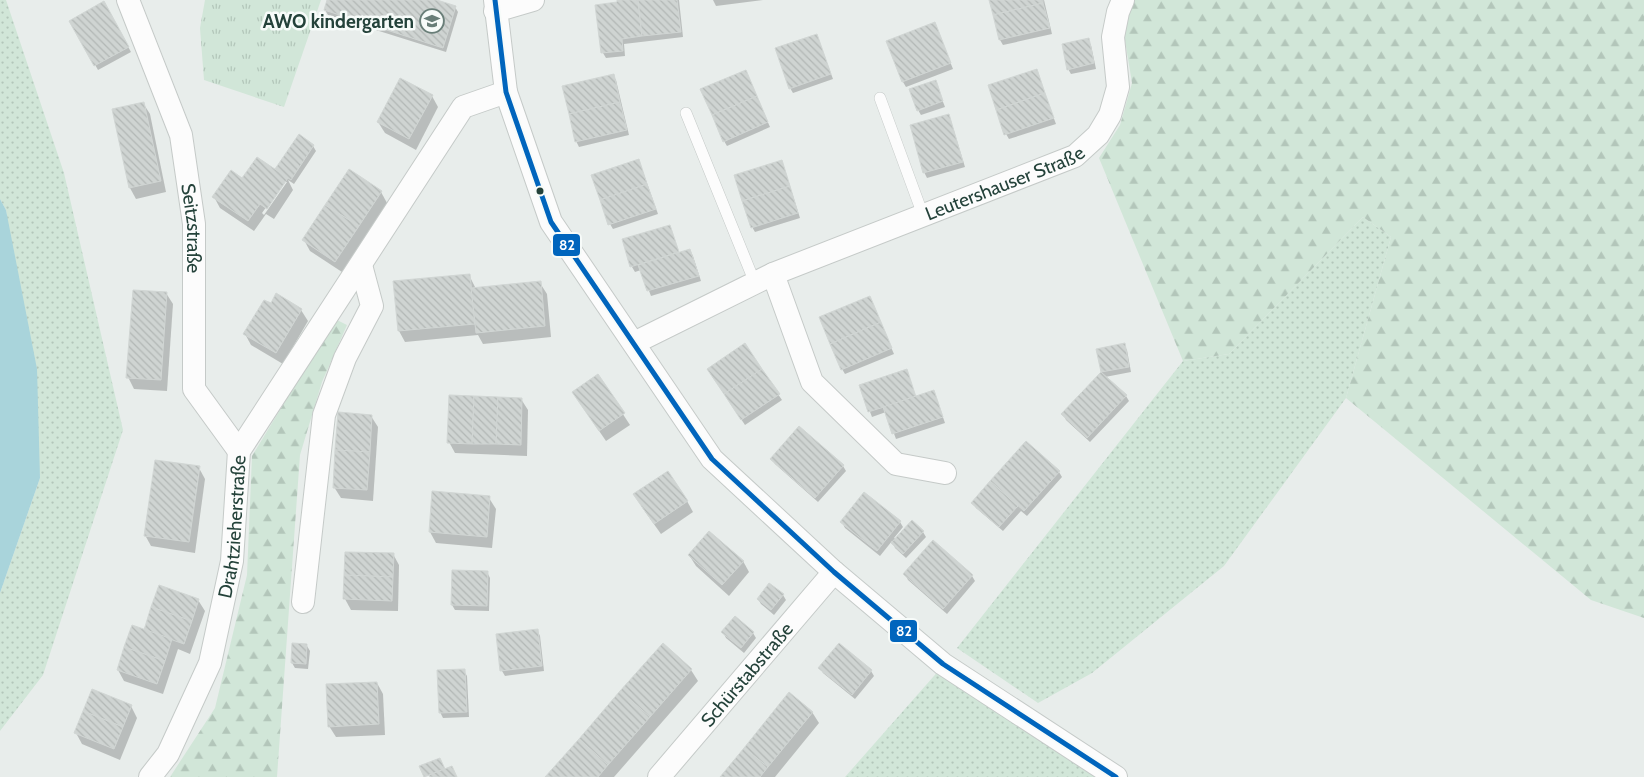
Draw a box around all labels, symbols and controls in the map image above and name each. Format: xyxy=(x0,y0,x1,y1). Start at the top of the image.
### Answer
school or university icon: AWO kindergarten xyxy=(419,8,445,34)
place label: AWO kindergarten xyxy=(263,10,414,33)
street label: Leutershauser Straße xyxy=(922,141,1090,225)
street label: Seitzstraße xyxy=(177,182,206,273)
unlabelled marker xyxy=(535,186,545,196)
line badge: 82 xyxy=(552,233,581,257)
text: 82 xyxy=(559,236,575,254)
street label: Drahtzieherstraße xyxy=(213,454,250,600)
street label: Schürstabstraße xyxy=(696,617,798,731)
line badge: 82 xyxy=(889,619,918,643)
text: 82 xyxy=(896,622,912,640)

